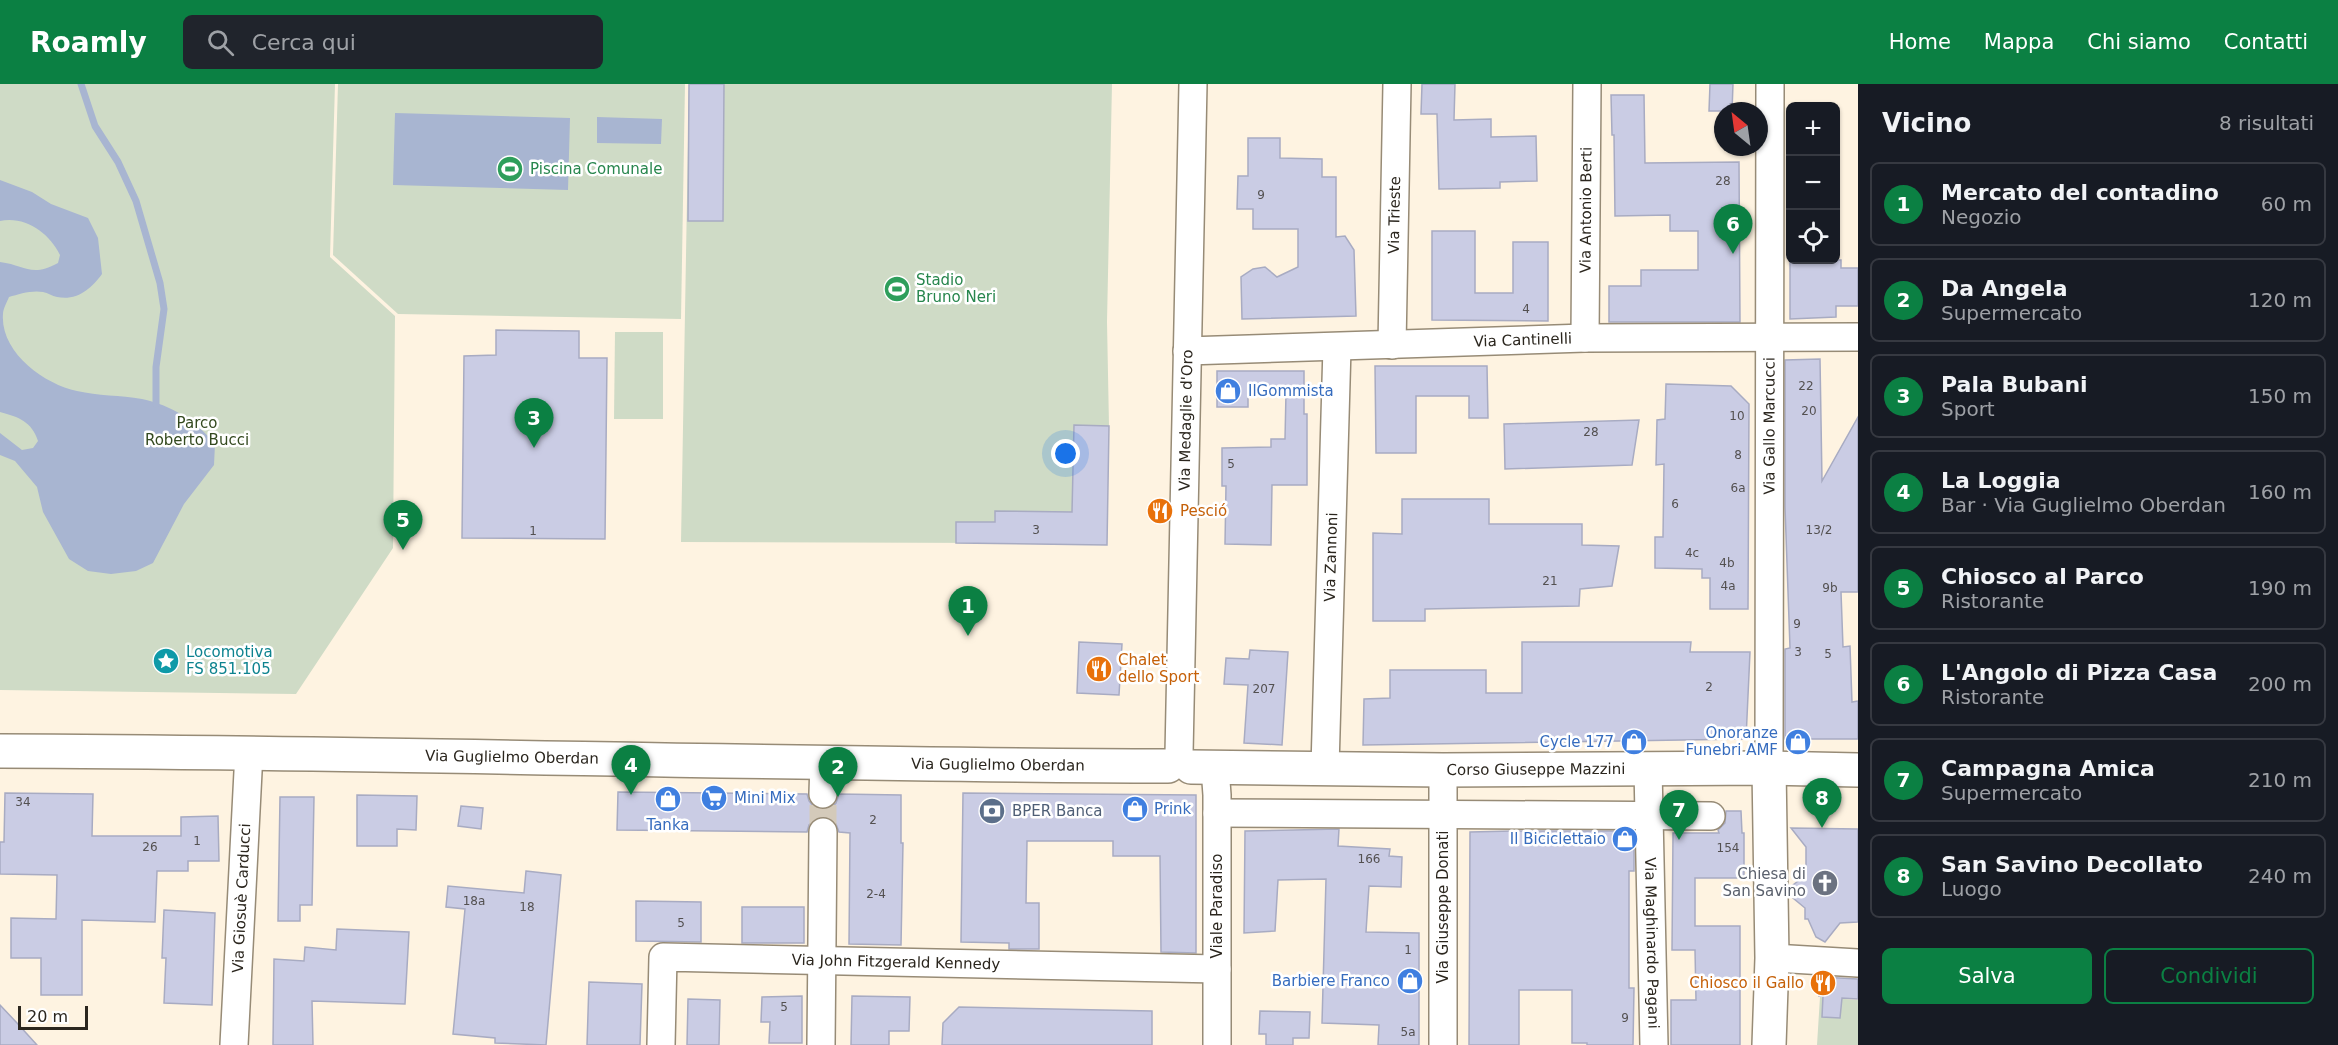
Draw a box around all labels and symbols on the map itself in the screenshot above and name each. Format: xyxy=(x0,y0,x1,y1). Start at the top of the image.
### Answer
north arrow xyxy=(1714,102,1768,156)
street label: Via Antonio Berti xyxy=(1577,147,1596,273)
sports icon: Piscina Comunale xyxy=(495,154,525,184)
place label: Piscina Comunale xyxy=(530,160,662,178)
house number: 28 xyxy=(1715,174,1731,188)
street label: Via Trieste xyxy=(1385,176,1404,254)
house number: 9 xyxy=(1257,188,1265,202)
pin: 6 xyxy=(1714,204,1752,254)
place label: Stadio Bruno Neri xyxy=(916,271,996,306)
sports icon: Stadio Bruno Neri xyxy=(882,274,912,304)
house number: 4 xyxy=(1522,302,1530,316)
street label: Via Cantinelli xyxy=(1473,329,1572,351)
street label: Via Medaglie d'Oro xyxy=(1176,349,1196,491)
street label: Via Gallo Marcucci xyxy=(1760,357,1779,495)
shop icon: IlGommista xyxy=(1213,376,1243,406)
house number: 22 xyxy=(1798,379,1814,393)
place label: IlGommista xyxy=(1248,382,1334,400)
pin: 3 xyxy=(514,398,554,448)
house number: 20 xyxy=(1801,404,1817,418)
house number: 10 xyxy=(1729,409,1745,423)
park label: Parco Roberto Bucci xyxy=(145,414,249,449)
house number: 28 xyxy=(1583,425,1599,439)
your location xyxy=(1051,439,1080,468)
house number: 8 xyxy=(1734,448,1742,462)
house number: 5 xyxy=(1227,457,1235,471)
house number: 6a xyxy=(1731,481,1746,495)
restaurant icon: Pesció xyxy=(1145,496,1175,526)
house number: 6 xyxy=(1671,497,1679,511)
pin: 5 xyxy=(384,500,422,550)
place label: Pesció xyxy=(1180,502,1227,520)
street label: Via Zannoni xyxy=(1321,512,1341,602)
house number: 3 xyxy=(1032,523,1040,537)
house number: 13/2 xyxy=(1806,523,1832,537)
house number: 1 xyxy=(529,524,537,538)
house number: 4c xyxy=(1685,546,1699,560)
house number: 4b xyxy=(1719,556,1735,570)
house number: 21 xyxy=(1542,574,1558,588)
house number: 4a xyxy=(1721,579,1736,593)
house number: 9b xyxy=(1822,581,1838,595)
pin: 1 xyxy=(948,586,988,636)
house number: 9 xyxy=(1793,617,1801,631)
place label: Locomotiva FS 851.105 xyxy=(186,643,273,678)
house number: 3 xyxy=(1794,645,1802,659)
place icon: Locomotiva FS 851.105 xyxy=(151,646,181,676)
house number: 5 xyxy=(1824,647,1832,661)
place label: Chalet dello Sport xyxy=(1118,651,1199,686)
restaurant icon: Chalet dello Sport xyxy=(1084,654,1114,684)
house number: 2 xyxy=(1705,680,1713,694)
house number: 207 xyxy=(1253,682,1275,696)
place label: Onoranze Funebri AMF xyxy=(1685,724,1778,759)
shop icon: Cycle 177 xyxy=(1619,727,1649,757)
shop icon: Onoranze Funebri AMF xyxy=(1783,727,1813,757)
place label: Cycle 177 xyxy=(1540,733,1614,751)
pin: 4 xyxy=(612,746,650,795)
street label: Via Guglielmo Oberdan xyxy=(425,747,599,768)
pin: 2 xyxy=(818,748,858,797)
street label: Via Guglielmo Oberdan xyxy=(911,755,1085,775)
street label: Corso Giuseppe Mazzini xyxy=(1446,760,1625,779)
pin: 8 xyxy=(1802,778,1842,828)
supermarket icon: Mini Mix xyxy=(699,783,729,813)
shop icon: Tanka xyxy=(653,784,683,814)
place label: Mini Mix xyxy=(734,789,796,807)
pin: 7 xyxy=(1660,790,1698,840)
shop icon: Prink xyxy=(1120,794,1150,824)
house number: 34 xyxy=(15,795,31,809)
bank icon: BPER Banca xyxy=(977,796,1007,826)
place label: Prink xyxy=(1154,800,1192,818)
place label: BPER Banca xyxy=(1012,802,1102,820)
house number: 2 xyxy=(869,813,877,827)
place label: Tanka xyxy=(646,816,690,834)
street label: Via Giosuè Carducci xyxy=(229,823,254,973)
shop icon: Il Biciclettaio xyxy=(1610,824,1640,854)
place label: Il Biciclettaio xyxy=(1510,830,1606,848)
street label: Via Giuseppe Donati xyxy=(1434,831,1452,983)
house number: 1 xyxy=(193,834,201,848)
house number: 26 xyxy=(142,840,158,854)
house number: 154 xyxy=(1717,841,1739,855)
house number: 166 xyxy=(1358,852,1380,866)
street label: Viale Paradiso xyxy=(1208,853,1226,959)
street label: Via Maghinardo Pagani xyxy=(1641,857,1663,1029)
place label: Chiesa di San Savino xyxy=(1723,865,1806,900)
church icon: Chiesa di San Savino xyxy=(1810,868,1840,898)
house number: 2-4 xyxy=(866,887,886,901)
house number: 18a xyxy=(463,894,485,908)
house number: 18 xyxy=(519,900,535,914)
house number: 5 xyxy=(677,916,685,930)
house number: 1 xyxy=(1404,943,1412,957)
street label: Via John Fitzgerald Kennedy xyxy=(791,951,1001,973)
shop icon: Barbiere Franco xyxy=(1395,966,1425,996)
restaurant icon: Chiosco il Gallo xyxy=(1808,968,1838,998)
place label: Barbiere Franco xyxy=(1272,972,1390,990)
place label: Chiosco il Gallo xyxy=(1689,974,1804,992)
house number: 5 xyxy=(780,1000,788,1014)
scale bar xyxy=(18,1003,88,1030)
house number: 9 xyxy=(1621,1011,1629,1025)
house number: 5a xyxy=(1401,1025,1416,1039)

